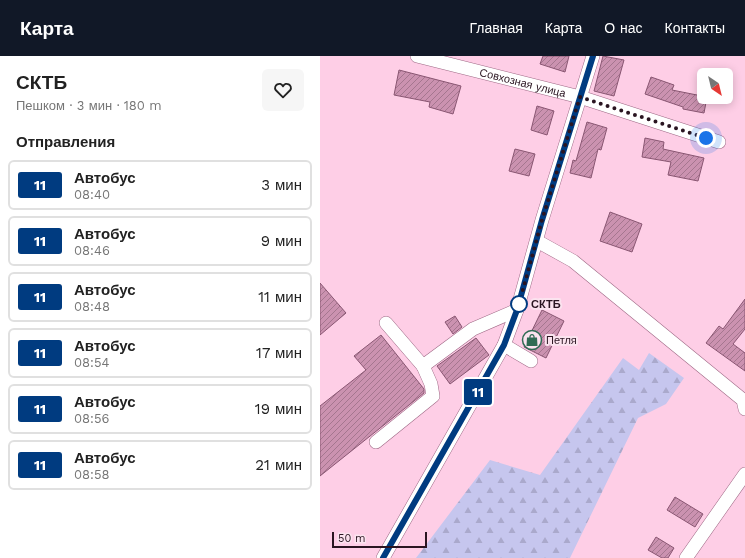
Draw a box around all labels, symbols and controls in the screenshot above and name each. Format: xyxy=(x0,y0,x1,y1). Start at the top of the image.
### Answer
text: Карта xyxy=(20,17,74,40)
text: Главная xyxy=(470,20,523,36)
text: Карта xyxy=(545,20,582,36)
text: О нас xyxy=(604,20,643,36)
text: Контакты xyxy=(665,20,725,36)
street label: Совхозная улица xyxy=(478,66,568,100)
north arrow xyxy=(697,68,733,104)
map controls xyxy=(697,68,733,104)
button: heart xyxy=(262,69,304,111)
text: СКТБ xyxy=(16,71,67,94)
text: Пешком · 3 мин · 180 m xyxy=(16,98,162,113)
your location xyxy=(696,128,716,148)
text: Отправления xyxy=(16,133,115,151)
text: Автобус xyxy=(74,169,136,187)
text: 3 мин xyxy=(261,176,302,194)
text: 11 xyxy=(34,177,46,193)
text: 08:40 xyxy=(74,187,110,202)
text: Автобус xyxy=(74,225,136,243)
text: 9 мин xyxy=(261,232,302,250)
text: 11 xyxy=(34,233,46,249)
text: 08:46 xyxy=(74,243,110,258)
text: Автобус xyxy=(74,281,136,299)
text: 11 мин xyxy=(258,288,302,306)
text: 11 xyxy=(34,289,46,305)
marker: СКТБ xyxy=(510,295,528,313)
place label: СКТБ xyxy=(531,298,561,311)
text: 08:48 xyxy=(74,299,110,314)
shop icon: Петля xyxy=(521,329,543,351)
place label: Петля xyxy=(546,334,577,347)
text: Автобус xyxy=(74,337,136,355)
text: 17 мин xyxy=(256,344,302,362)
text: 11 xyxy=(34,345,46,361)
text: 08:54 xyxy=(74,355,109,370)
line badge: 11 xyxy=(460,379,496,405)
text: 11 xyxy=(472,384,484,400)
text: Автобус xyxy=(74,393,136,411)
text: 19 мин xyxy=(255,400,302,418)
text: 11 xyxy=(34,401,46,417)
text: 08:56 xyxy=(74,411,109,426)
text: Автобус xyxy=(74,449,136,467)
text: 21 мин xyxy=(255,456,302,474)
text: 11 xyxy=(34,457,46,473)
text: 08:58 xyxy=(74,467,110,482)
scale bar xyxy=(332,530,427,549)
text: 50 m xyxy=(338,532,365,545)

